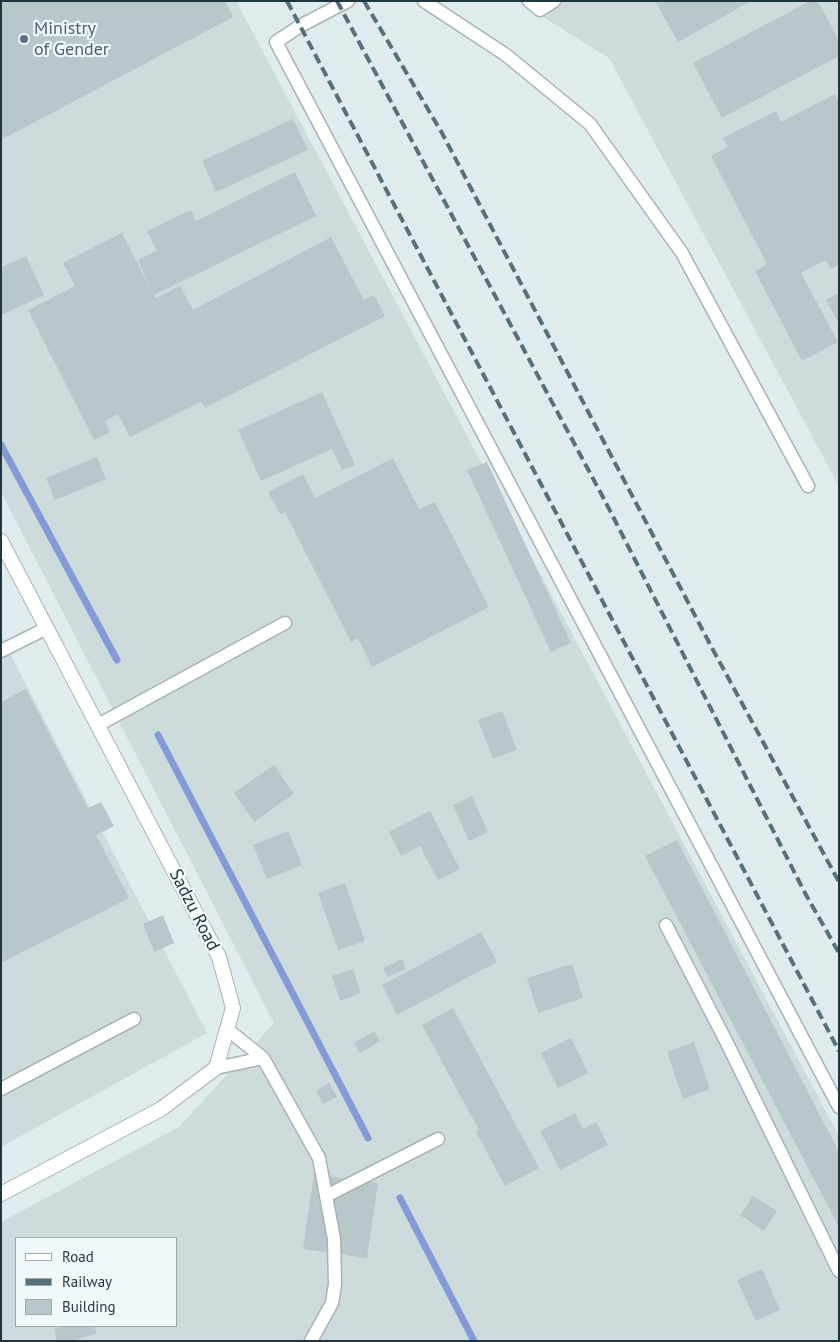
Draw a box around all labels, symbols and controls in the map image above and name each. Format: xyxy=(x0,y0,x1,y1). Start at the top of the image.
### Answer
place label: Ministry of Gender xyxy=(34,18,109,60)
marker: Ministry of Gender xyxy=(18,33,30,45)
street label: Sadzu Road xyxy=(164,866,224,954)
legend xyxy=(15,1237,178,1327)
text: Road xyxy=(62,1247,94,1266)
text: Railway xyxy=(62,1272,112,1291)
text: Building xyxy=(62,1297,116,1316)

